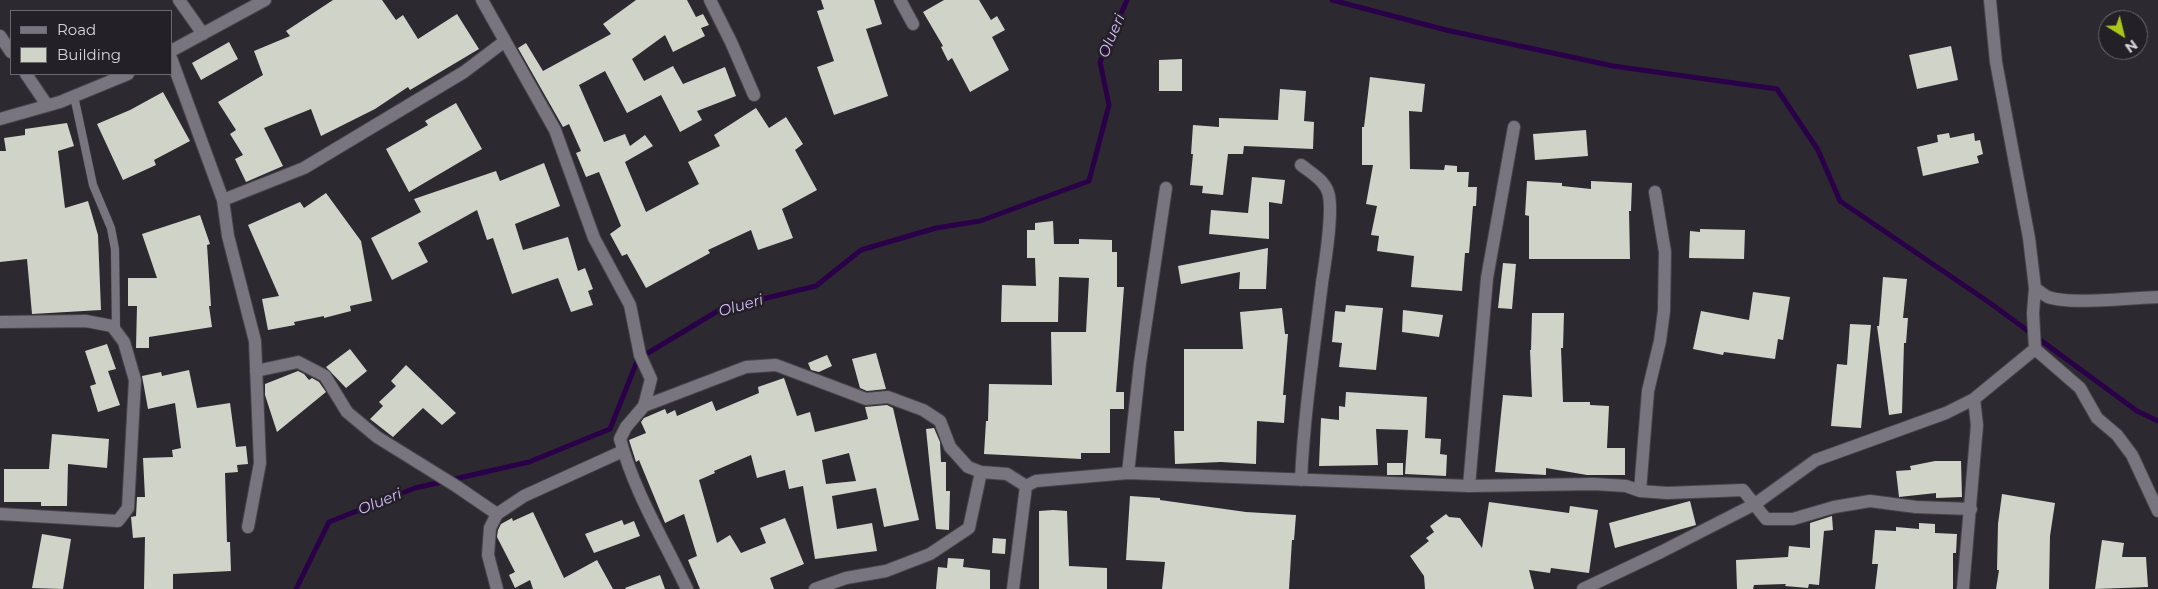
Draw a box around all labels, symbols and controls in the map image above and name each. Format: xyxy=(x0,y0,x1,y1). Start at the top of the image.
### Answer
legend xyxy=(10,10,172,75)
north arrow xyxy=(2098,10,2148,60)
water label: Olueri xyxy=(1095,11,1129,61)
text: Road xyxy=(57,20,96,39)
text: N xyxy=(2121,36,2141,57)
text: Building xyxy=(57,45,121,64)
water label: Olueri xyxy=(717,291,765,321)
water label: Olueri xyxy=(355,485,405,519)

